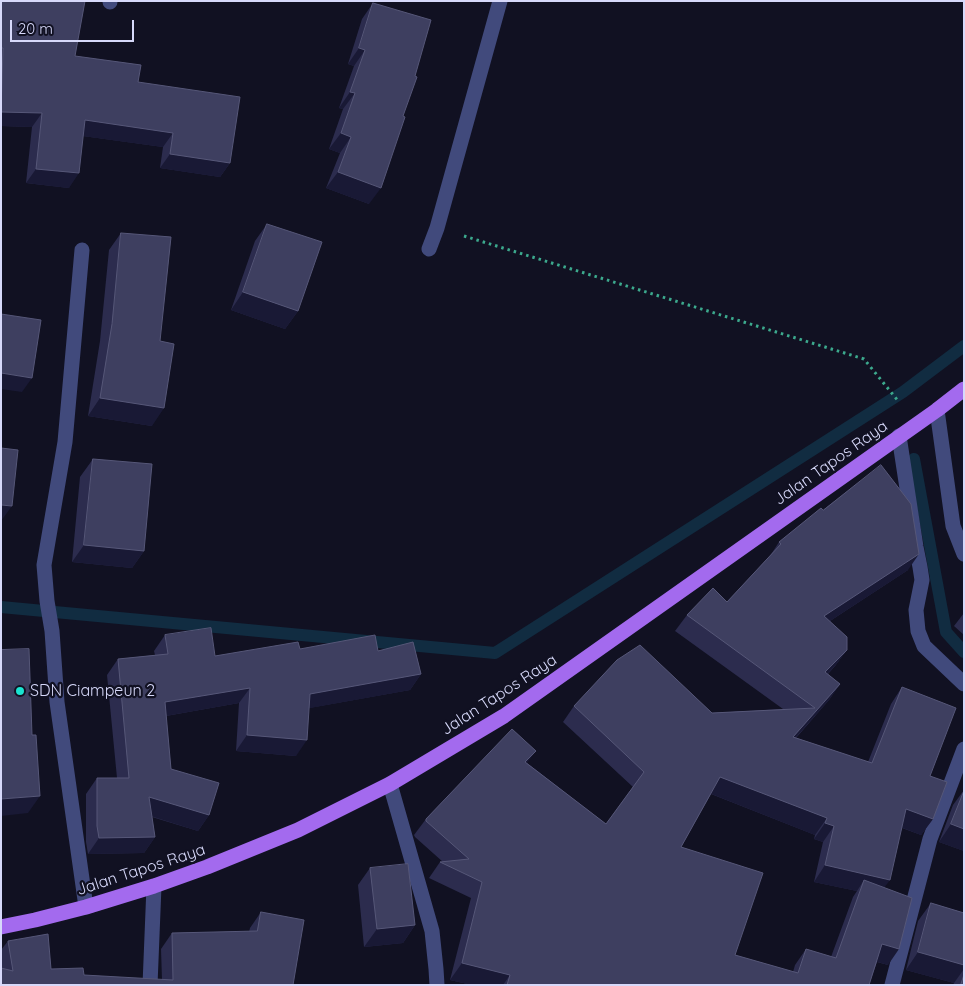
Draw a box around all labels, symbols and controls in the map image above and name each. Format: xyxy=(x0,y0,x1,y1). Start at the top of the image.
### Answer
scale bar xyxy=(12,10,136,42)
text: 20 m xyxy=(18,19,53,38)
street label: Jalan Tapos Raya xyxy=(771,417,891,509)
street label: Jalan Tapos Raya xyxy=(438,650,560,740)
place label: SDN Ciampeun 2 xyxy=(30,681,155,701)
marker: SDN Ciampeun 2 xyxy=(14,685,26,697)
street label: Jalan Tapos Raya xyxy=(74,840,208,900)

